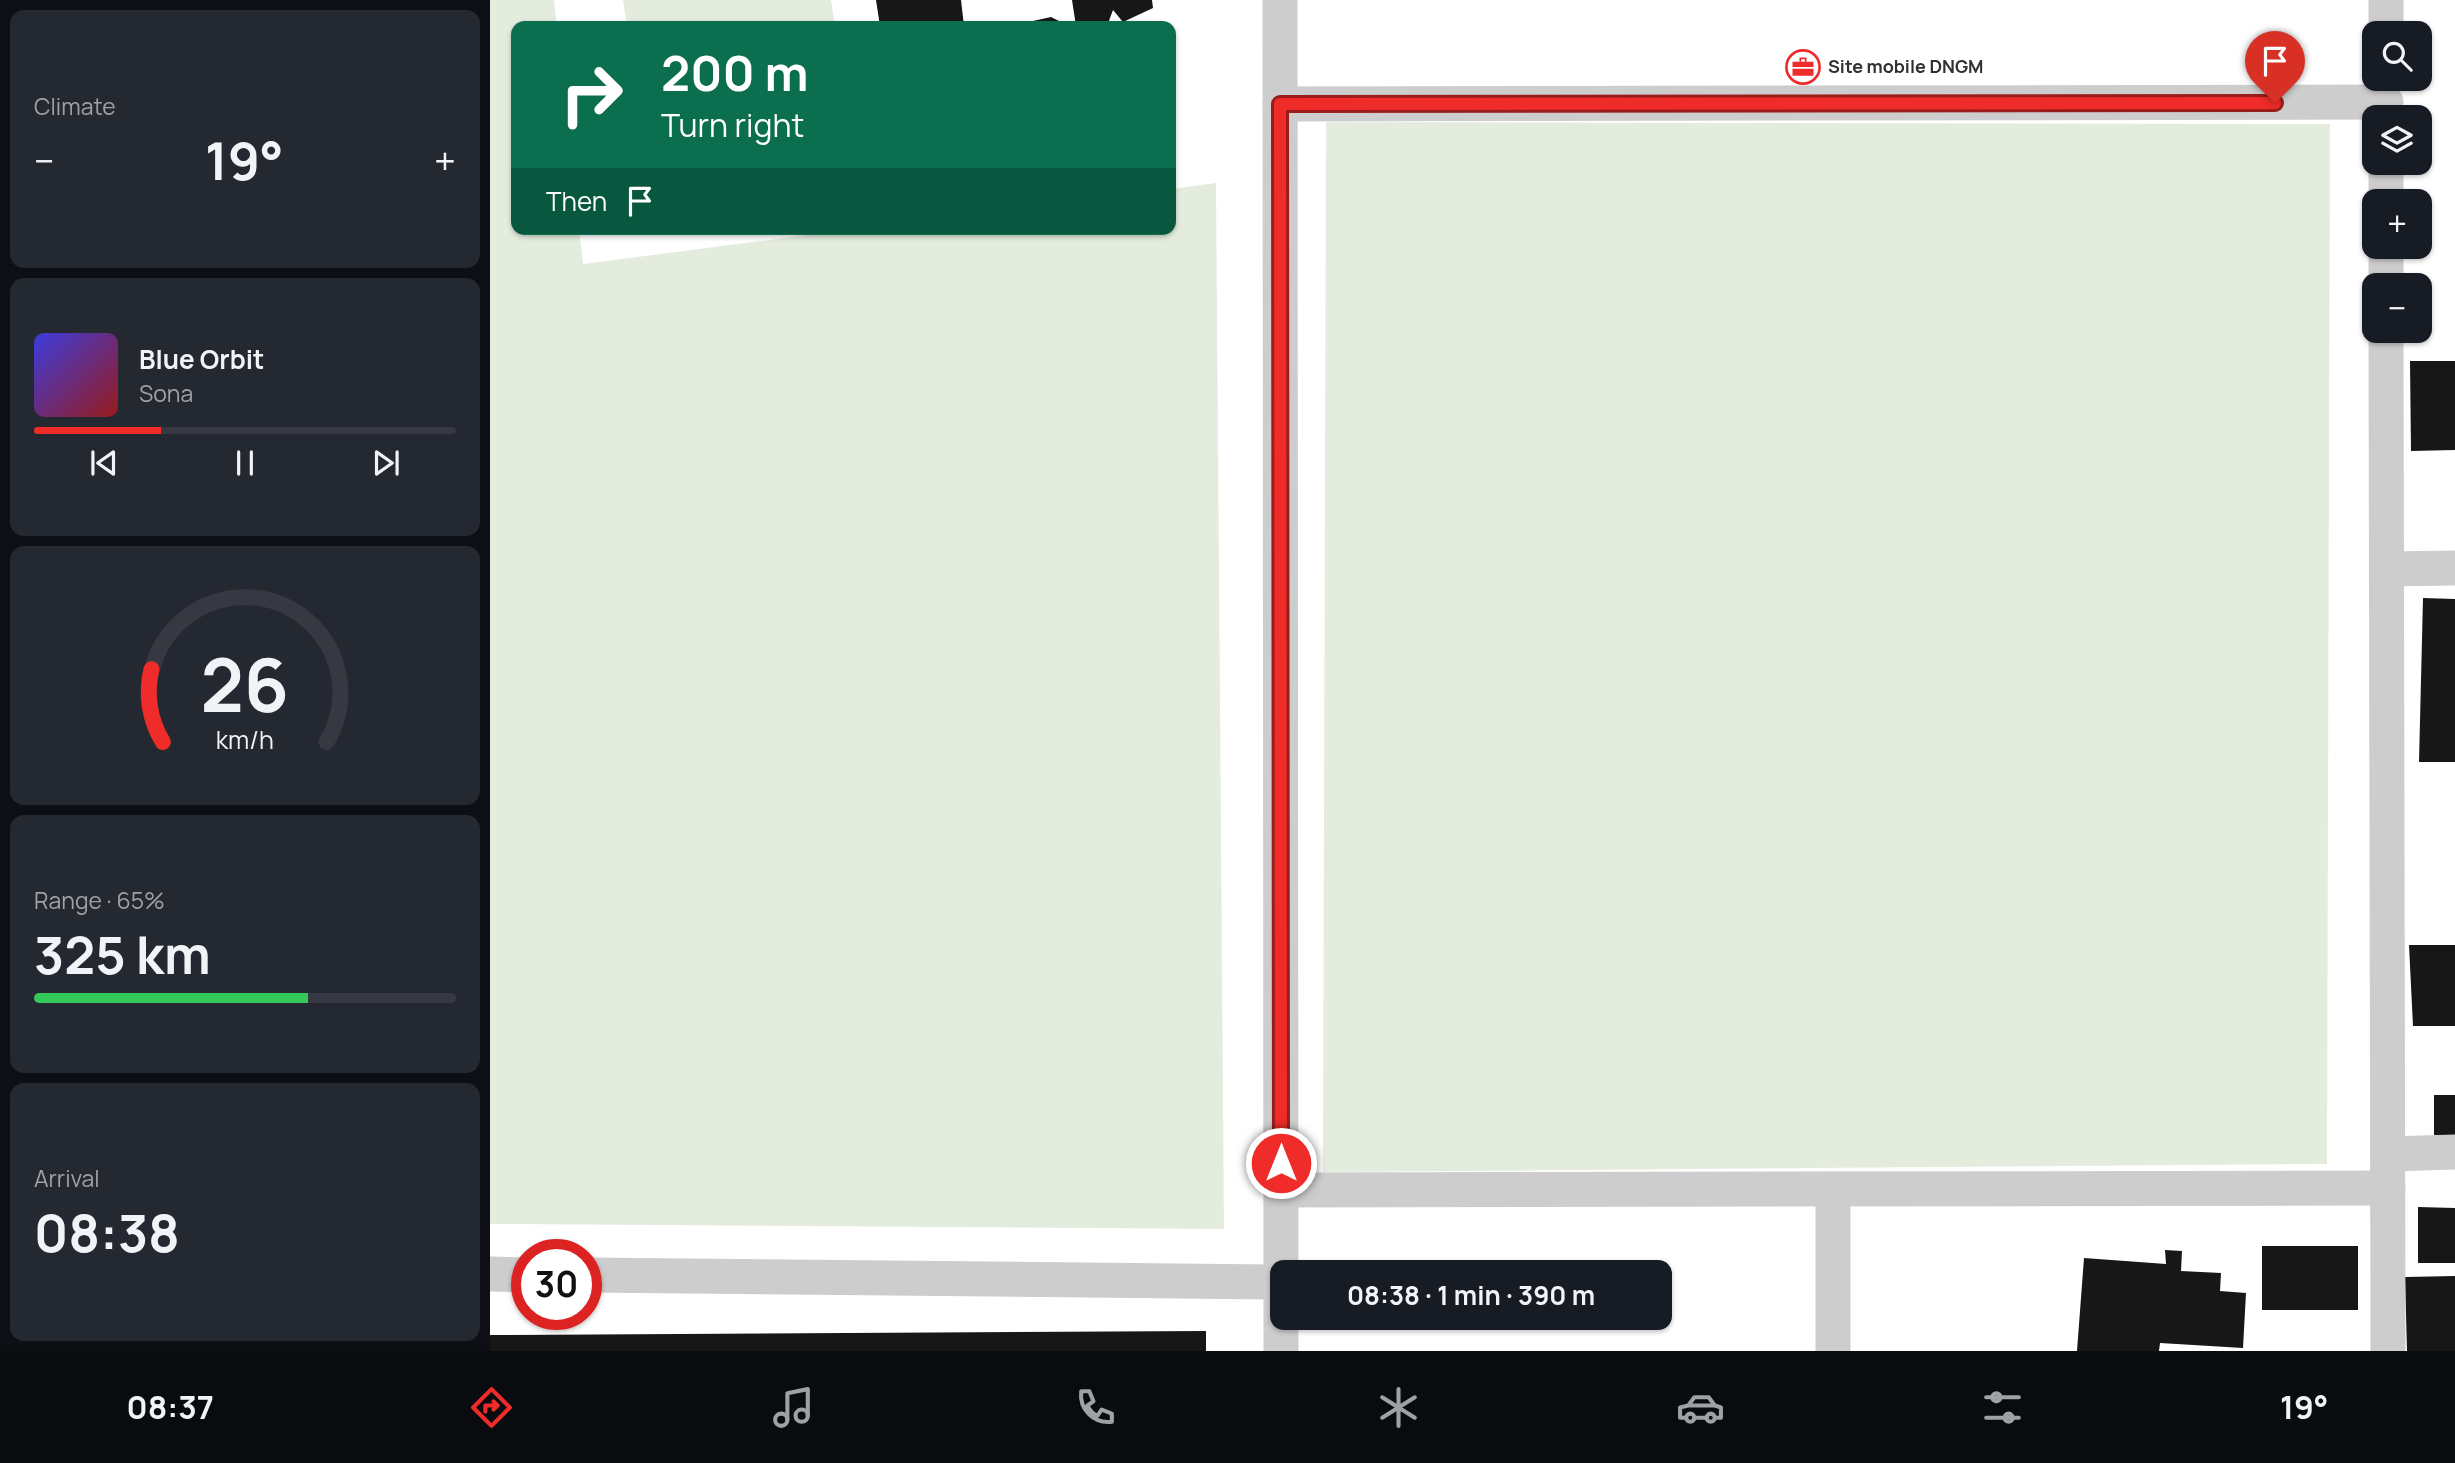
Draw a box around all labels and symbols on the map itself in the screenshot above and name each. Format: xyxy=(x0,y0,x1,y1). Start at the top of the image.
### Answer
pin xyxy=(2245,31,2305,103)
office icon: Site mobile DNGM xyxy=(1784,48,1822,86)
place label: Site mobile DNGM xyxy=(1828,54,1984,78)
position arrow xyxy=(1244,1126,1318,1200)
speed limit sign: 30 xyxy=(511,1239,602,1330)

